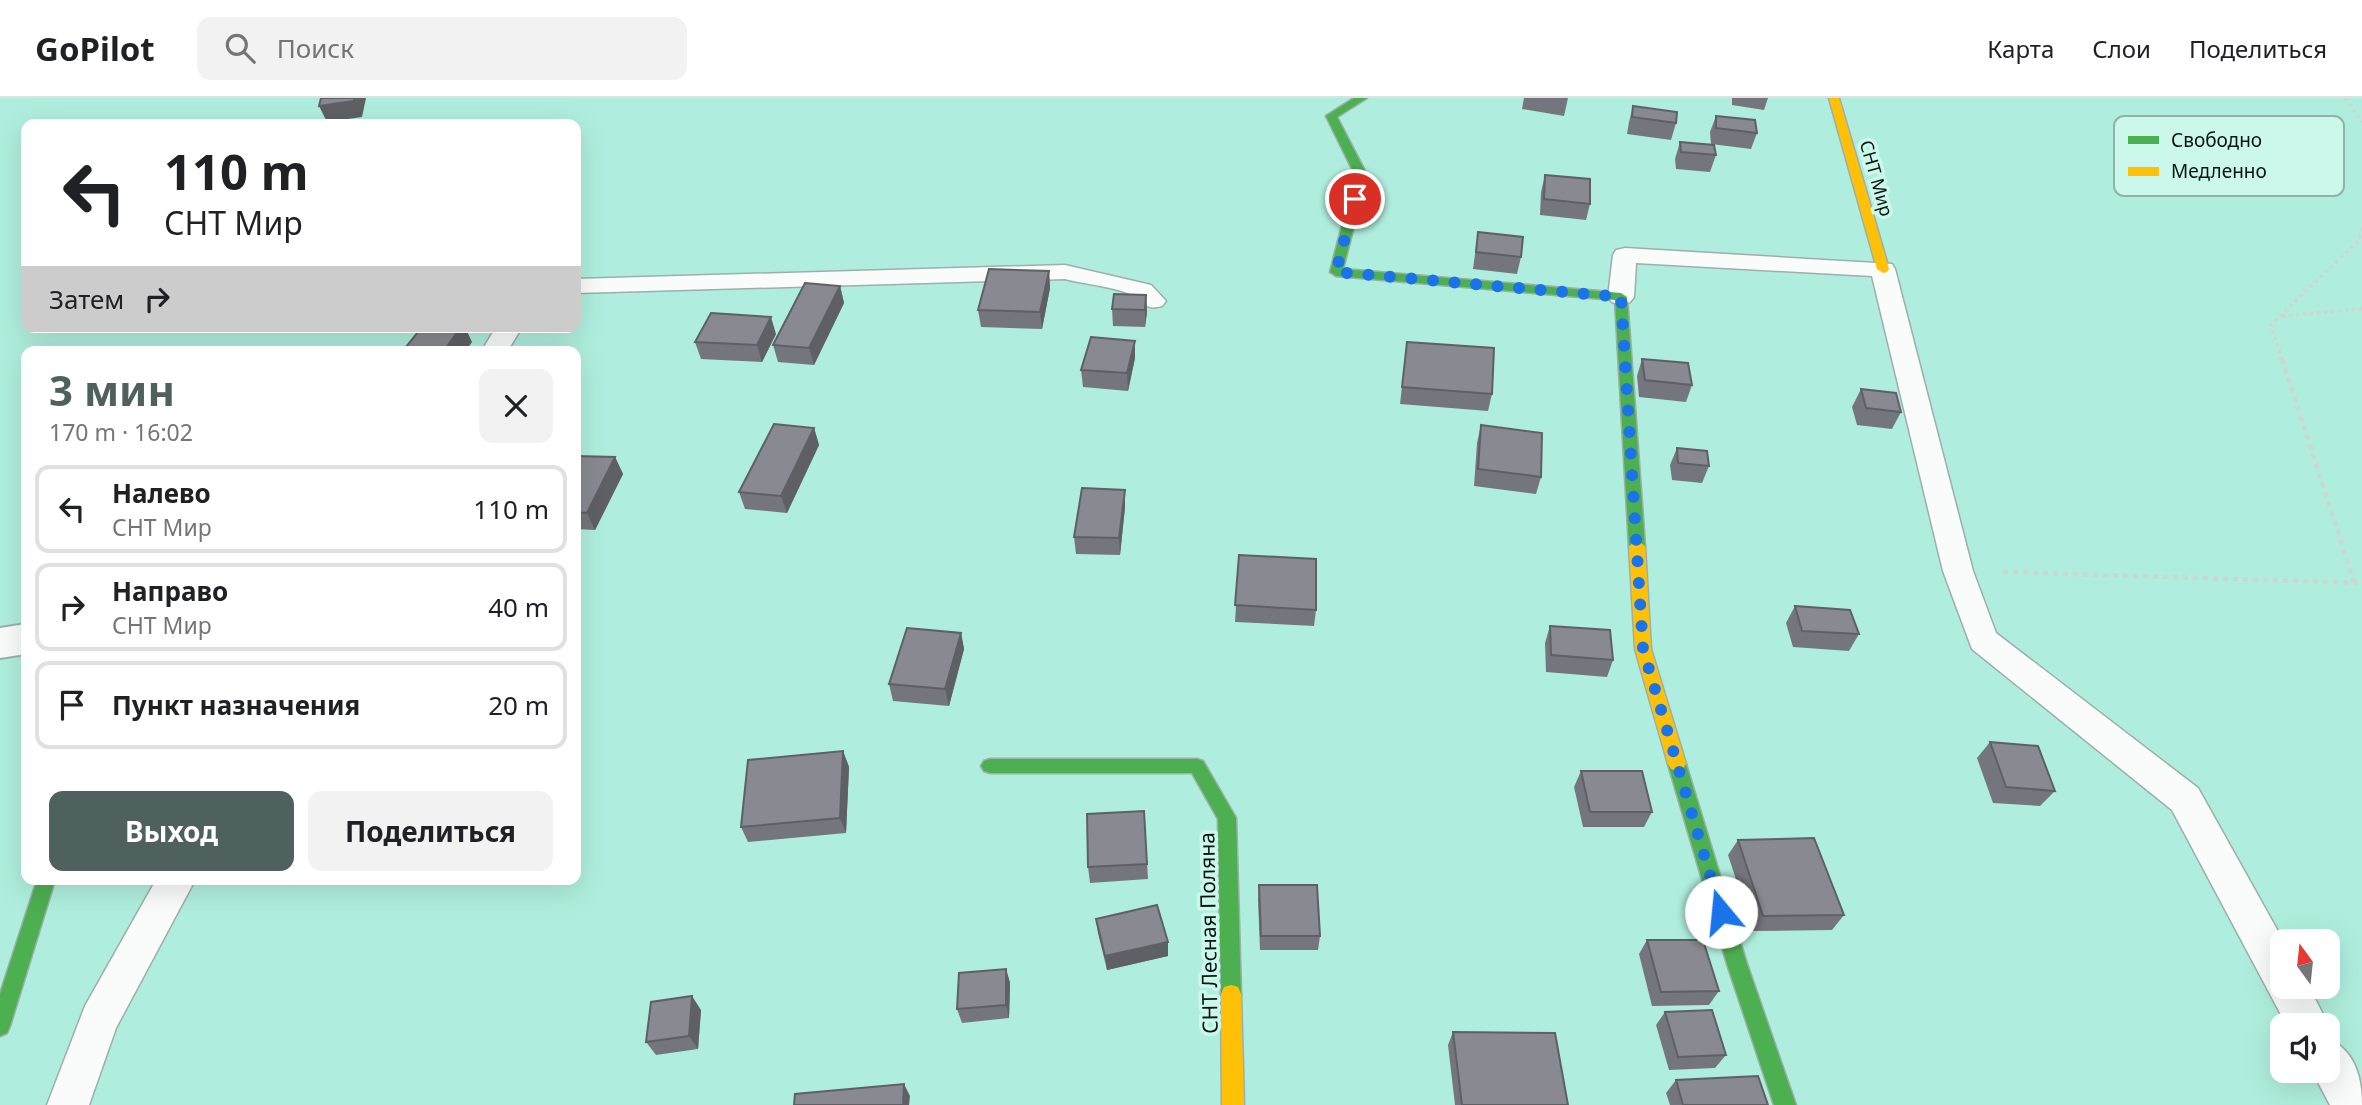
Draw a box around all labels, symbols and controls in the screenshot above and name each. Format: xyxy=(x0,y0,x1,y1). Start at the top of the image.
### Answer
search box xyxy=(197,17,687,80)
text: GoPilot xyxy=(35,26,155,71)
icon: search xyxy=(221,29,259,67)
text: Поиск xyxy=(277,30,354,66)
text: Карта xyxy=(1987,32,2054,65)
text: Слои xyxy=(2092,32,2151,65)
text: Поделиться xyxy=(2189,32,2327,65)
legend xyxy=(2114,116,2344,196)
text: Свободно xyxy=(2171,127,2262,153)
street label: СНТ Мир xyxy=(1855,137,1899,219)
text: 110 m xyxy=(164,138,309,204)
icon: left xyxy=(49,147,140,238)
text: Медленно xyxy=(2171,158,2267,184)
pin xyxy=(1325,169,1385,229)
icon: arrive xyxy=(1336,180,1374,218)
text: СНТ Мир xyxy=(164,201,303,244)
icon: right xyxy=(138,280,176,318)
text: Затем xyxy=(49,281,124,317)
text: 3 мин xyxy=(49,361,175,418)
button: close xyxy=(479,369,553,443)
text: 170 m · 16:02 xyxy=(49,416,193,448)
text: Налево xyxy=(112,475,211,511)
icon: left xyxy=(53,490,91,528)
text: 110 m xyxy=(473,491,549,527)
text: СНТ Мир xyxy=(112,511,212,543)
text: Направо xyxy=(112,573,228,609)
icon: right xyxy=(53,588,91,626)
text: 40 m xyxy=(488,589,549,625)
text: СНТ Мир xyxy=(112,609,212,641)
icon: arrive xyxy=(53,686,91,724)
text: Пункт назначения xyxy=(112,687,360,723)
text: 20 m xyxy=(488,687,549,723)
button: Выход xyxy=(49,791,294,871)
button: Поделиться xyxy=(308,791,553,871)
street label: СНТ Лесная Поляна xyxy=(1192,832,1224,1034)
position arrow xyxy=(1684,875,1758,949)
north arrow xyxy=(2270,929,2340,999)
map controls xyxy=(2270,929,2340,1083)
button: sound xyxy=(2270,1013,2340,1083)

